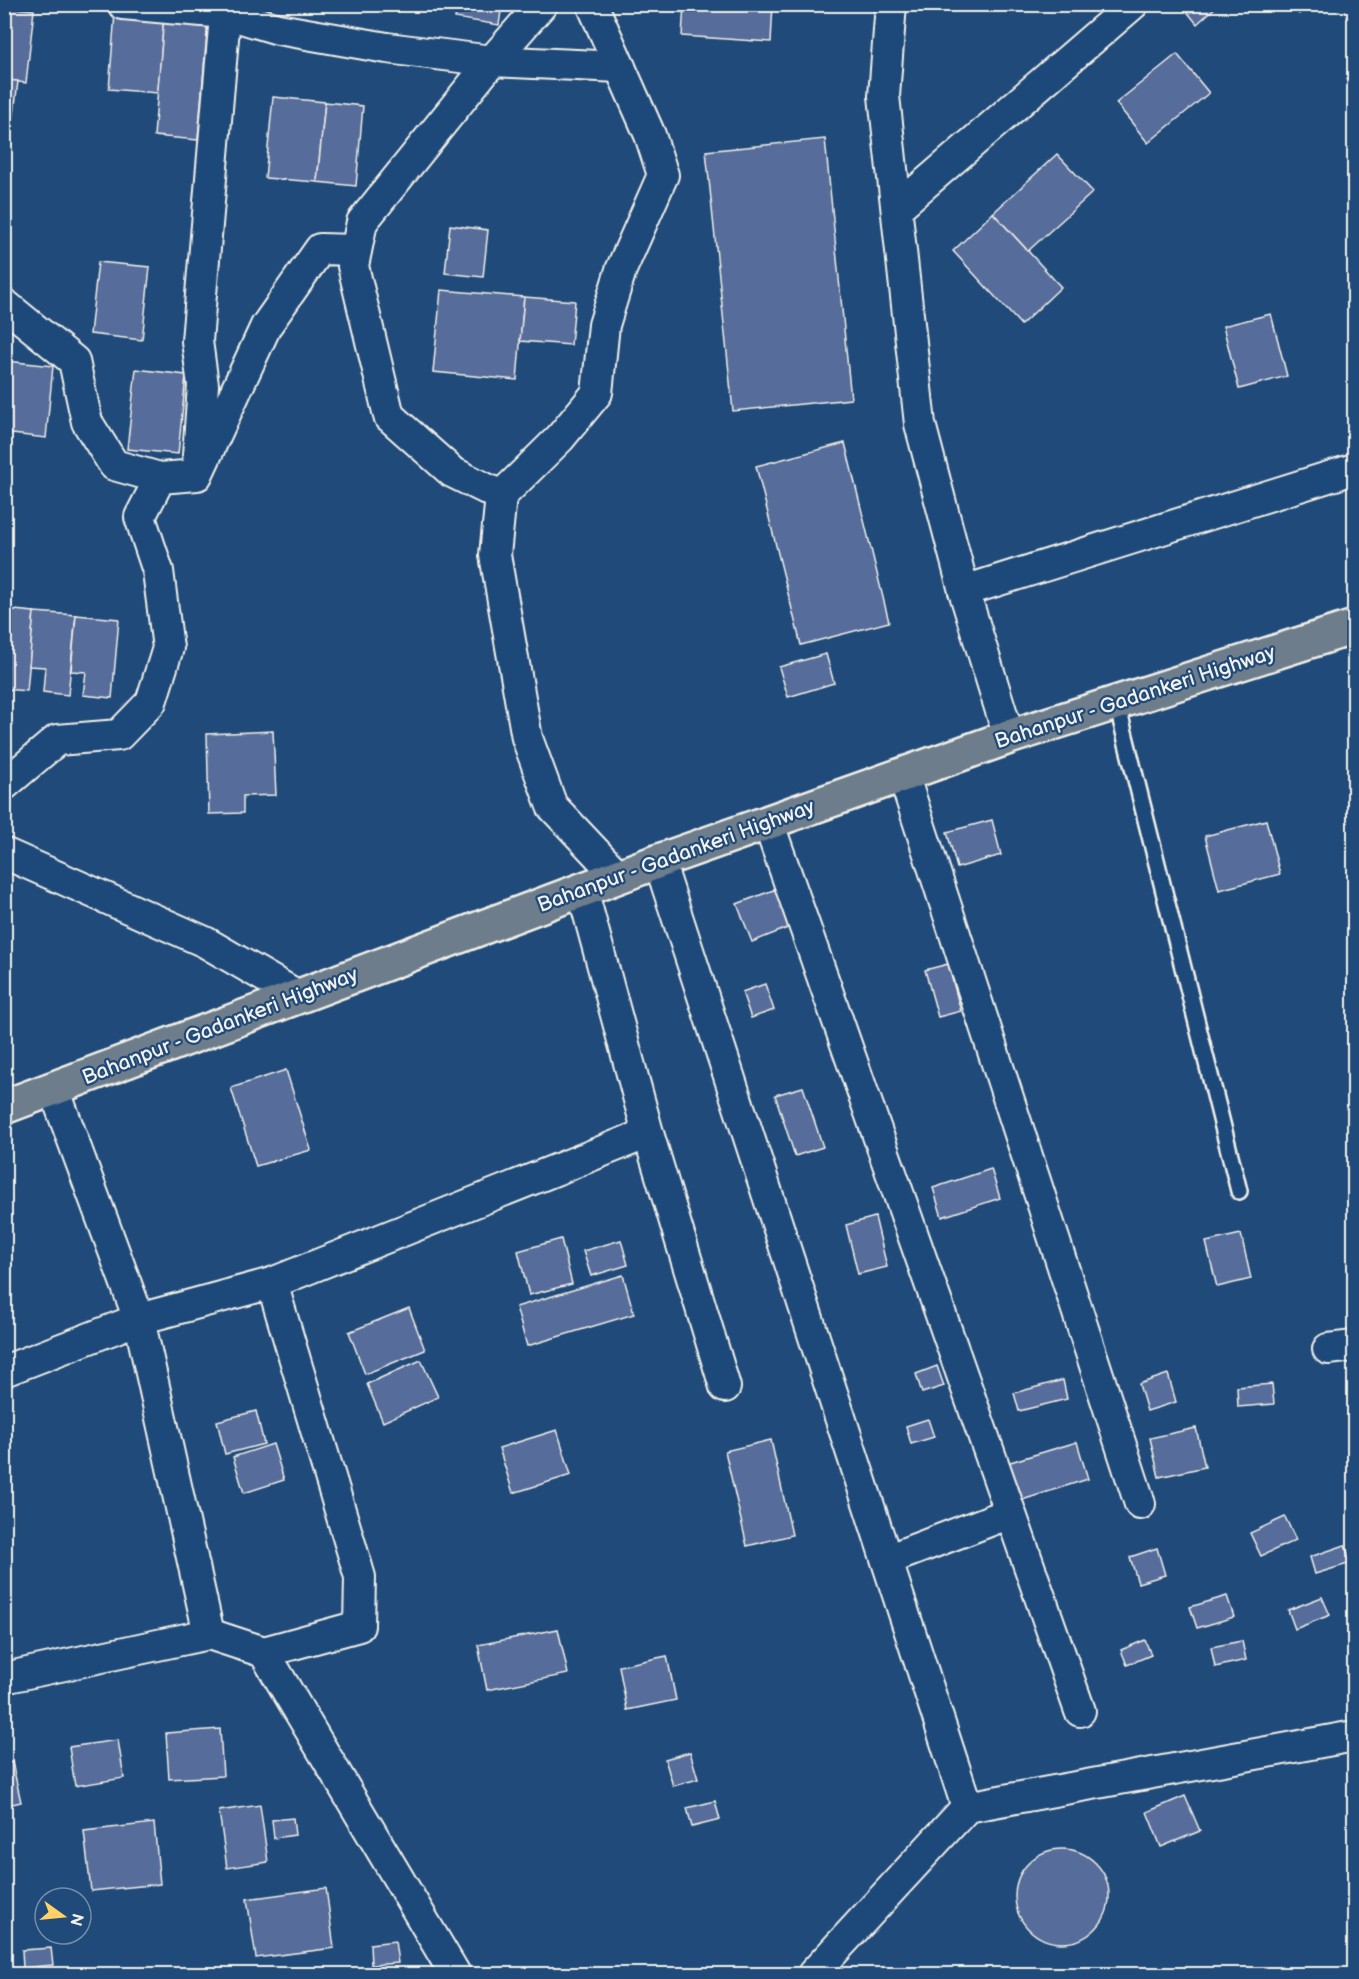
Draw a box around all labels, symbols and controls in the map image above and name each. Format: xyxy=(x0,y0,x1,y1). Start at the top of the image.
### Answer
street label: Bahanpur - Gadankeri Highway xyxy=(992,640,1279,754)
street label: Bahanpur - Gadankeri Highway xyxy=(534,794,819,918)
street label: Bahanpur - Gadankeri Highway xyxy=(79,962,362,1090)
north arrow xyxy=(33,1886,93,1946)
text: N xyxy=(65,1911,87,1928)

